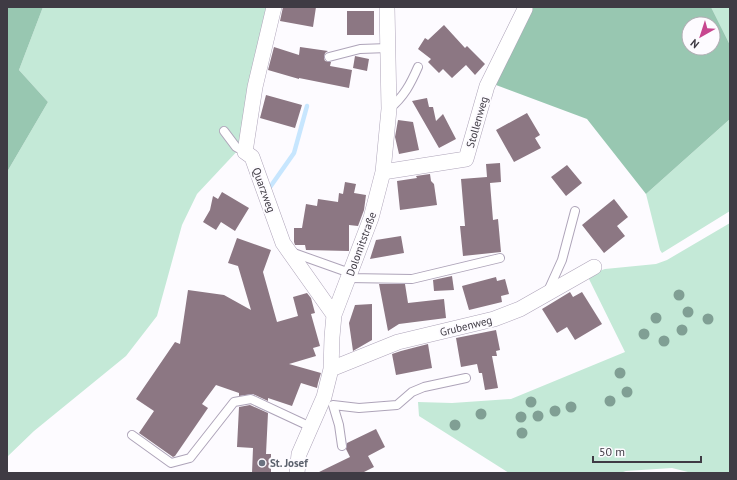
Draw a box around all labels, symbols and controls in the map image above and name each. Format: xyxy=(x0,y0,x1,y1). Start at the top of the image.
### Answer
north arrow xyxy=(681,16,721,56)
text: N xyxy=(687,36,702,51)
street label: Stollenweg xyxy=(463,95,491,149)
street label: Quarzweg xyxy=(249,166,279,215)
street label: Dolomitstraße xyxy=(343,210,379,278)
street label: Grubenweg xyxy=(438,313,494,339)
scale bar xyxy=(593,438,701,464)
text: 50 m xyxy=(599,444,625,459)
place label: St. Josef xyxy=(270,456,309,470)
marker: St. Josef xyxy=(257,458,267,468)

